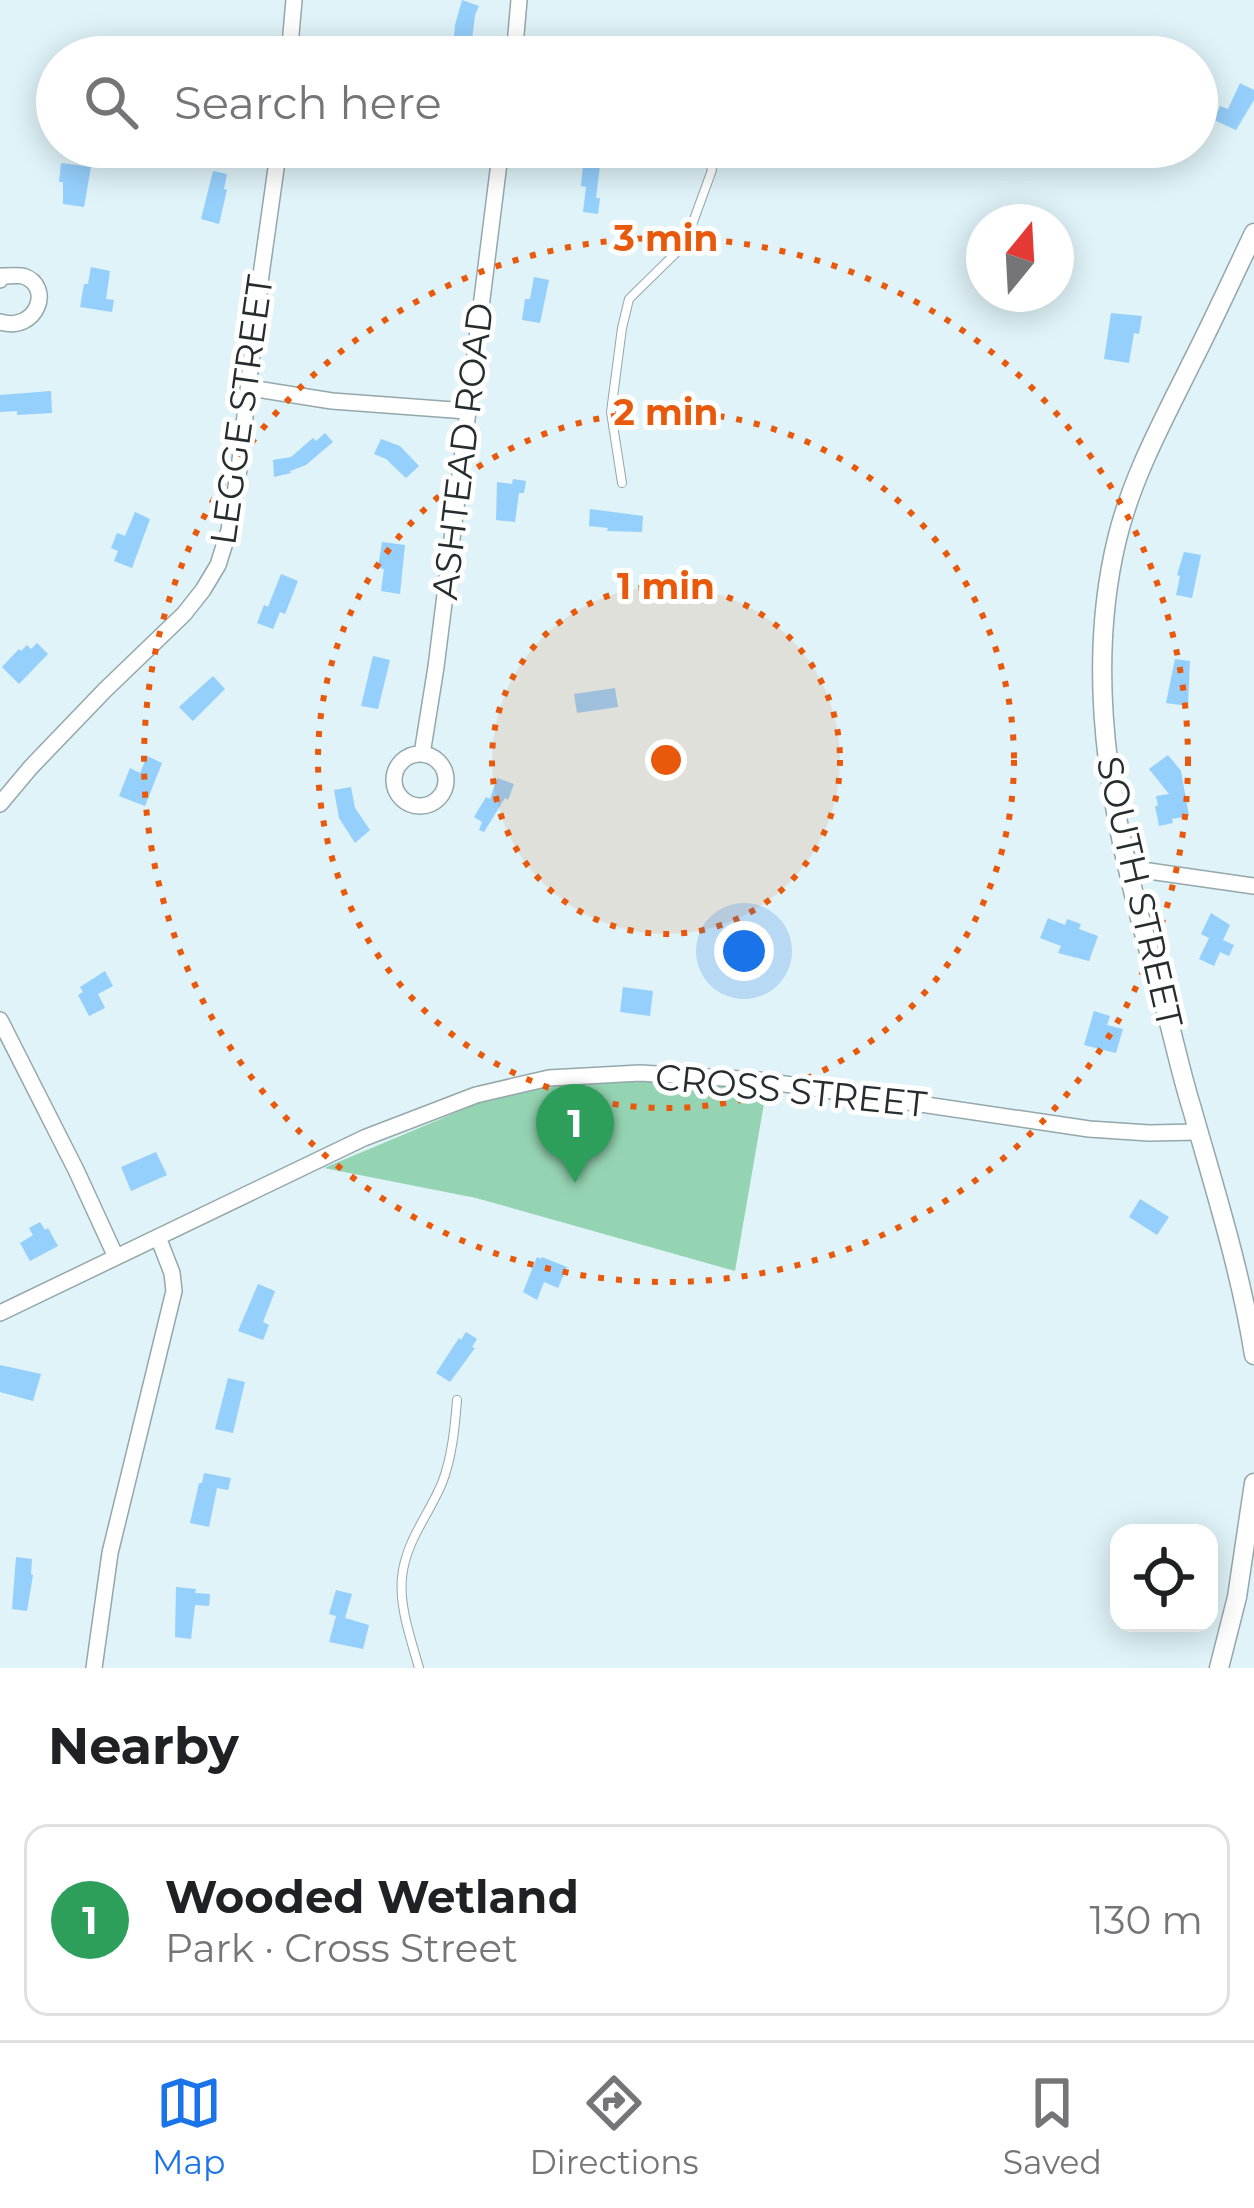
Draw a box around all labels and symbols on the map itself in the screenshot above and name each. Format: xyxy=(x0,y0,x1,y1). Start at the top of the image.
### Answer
north arrow xyxy=(966,204,1074,312)
text: 3 min xyxy=(613,216,718,260)
street label: LEGGE STREET xyxy=(200,272,282,548)
street label: ASHTEAD ROAD xyxy=(422,300,502,602)
text: 2 min xyxy=(614,390,718,434)
text: 1 min xyxy=(617,564,715,608)
centre of rings xyxy=(645,739,687,781)
street label: SOUTH STREET xyxy=(1087,752,1193,1032)
your location xyxy=(714,921,774,981)
street label: CROSS STREET xyxy=(653,1054,929,1126)
pin: 1 xyxy=(536,1084,614,1183)

